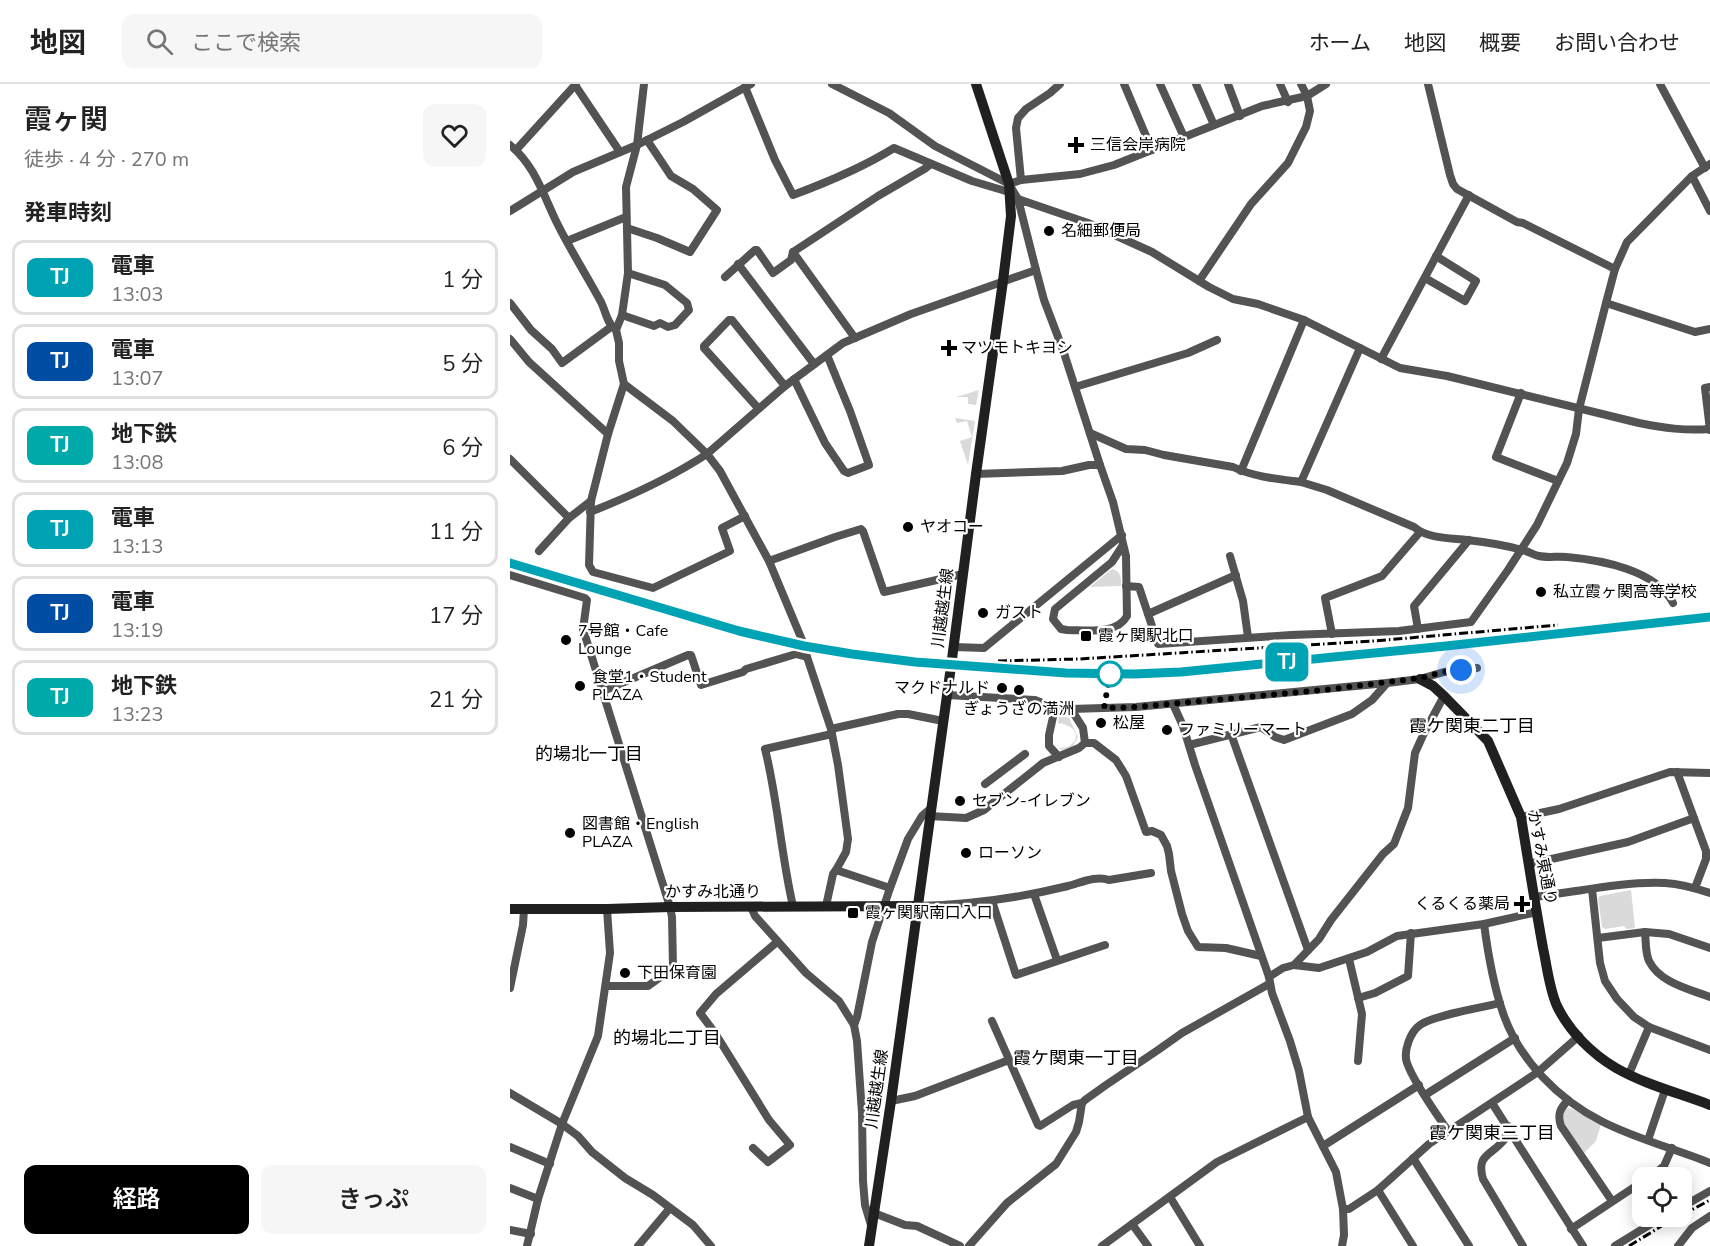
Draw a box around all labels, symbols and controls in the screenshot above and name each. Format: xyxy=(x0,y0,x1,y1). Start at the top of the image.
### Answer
search box xyxy=(122,14,542,68)
text: 地図 xyxy=(30,24,86,62)
icon: search xyxy=(143,25,176,58)
text: ここで検索 xyxy=(191,28,301,58)
text: ホーム xyxy=(1309,29,1371,57)
text: 地図 xyxy=(1404,29,1446,57)
text: 概要 xyxy=(1479,29,1521,57)
text: お問い合わせ xyxy=(1554,29,1680,57)
text: 霞ヶ関 xyxy=(24,101,108,139)
button: heart xyxy=(423,104,486,167)
place label: 三信会岸病院 xyxy=(1090,134,1186,156)
marker: 三信会岸病院 xyxy=(1067,136,1085,154)
text: 徒歩 · 4 分 · 270 m xyxy=(24,146,189,173)
text: 発車時刻 xyxy=(24,198,112,228)
place label: 名細郵便局 xyxy=(1061,220,1141,242)
marker: 名細郵便局 xyxy=(1042,224,1056,238)
text: 電車 xyxy=(111,251,155,281)
text: TJ xyxy=(50,263,70,291)
text: 1 分 xyxy=(442,265,483,295)
text: 13:03 xyxy=(111,281,164,308)
text: 電車 xyxy=(111,335,155,365)
place label: マツモトキヨシ xyxy=(961,337,1073,359)
marker: マツモトキヨシ xyxy=(942,341,956,355)
text: TJ xyxy=(50,347,70,375)
text: 5 分 xyxy=(442,349,483,379)
text: 13:07 xyxy=(111,365,164,392)
text: 地下鉄 xyxy=(111,419,177,449)
text: TJ xyxy=(50,431,70,459)
text: 6 分 xyxy=(442,433,483,463)
text: 13:08 xyxy=(111,449,164,476)
text: 電車 xyxy=(111,503,155,533)
text: TJ xyxy=(50,515,70,543)
place label: ヤオコー xyxy=(920,516,984,538)
text: 11 分 xyxy=(429,517,483,547)
marker: ヤオコー xyxy=(901,520,915,534)
text: 13:13 xyxy=(111,533,164,560)
street label: 川越越生線 xyxy=(927,567,959,649)
place label: 私立霞ヶ関高等学校 xyxy=(1553,581,1697,603)
marker: 私立霞ヶ関高等学校 xyxy=(1534,585,1548,599)
text: 電車 xyxy=(111,587,155,617)
text: TJ xyxy=(50,599,70,627)
text: 17 分 xyxy=(429,601,483,631)
place label: ガスト xyxy=(995,602,1043,624)
marker: ガスト xyxy=(976,606,990,620)
text: 13:19 xyxy=(111,617,164,644)
place label: 7号館・Cafe Lounge xyxy=(578,620,668,660)
place label: 霞ヶ関駅北口 xyxy=(1098,625,1194,647)
marker: 霞ヶ関駅北口 xyxy=(1079,629,1093,643)
marker: 7号館・Cafe Lounge xyxy=(559,633,573,647)
line badge: TJ xyxy=(1260,642,1314,682)
text: TJ xyxy=(1277,648,1297,676)
your location xyxy=(1446,655,1476,685)
unlabelled marker xyxy=(1097,661,1123,687)
place label: 食堂1・Student PLAZA xyxy=(592,666,707,706)
text: 地下鉄 xyxy=(111,671,177,701)
place label: マクドナルド xyxy=(894,677,990,699)
marker: 食堂1・Student PLAZA xyxy=(573,679,587,693)
marker: マクドナルド xyxy=(995,681,1009,695)
text: TJ xyxy=(50,683,70,711)
marker: ぎょうざの満洲 xyxy=(1012,683,1026,697)
text: 21 分 xyxy=(429,685,483,715)
place label: ぎょうざの満洲 xyxy=(963,698,1075,720)
text: 13:23 xyxy=(111,701,164,728)
place label: 松屋 xyxy=(1113,712,1145,734)
district label: 霞ケ関東二丁目 xyxy=(1409,714,1535,738)
marker: 松屋 xyxy=(1094,716,1108,730)
place label: ファミリーマート xyxy=(1179,719,1307,741)
marker: ファミリーマート xyxy=(1160,723,1174,737)
district label: 的場北一丁目 xyxy=(535,742,643,766)
place label: セブン-イレブン xyxy=(972,790,1091,812)
marker: セブン-イレブン xyxy=(953,794,967,808)
street label: かすみ東通り xyxy=(1522,809,1562,907)
place label: 図書館・English PLAZA xyxy=(582,813,699,853)
marker: 図書館・English PLAZA xyxy=(563,826,577,840)
place label: ローソン xyxy=(978,842,1042,864)
marker: ローソン xyxy=(959,846,973,860)
street label: かすみ北通り xyxy=(665,881,761,903)
place label: くるくる薬局 xyxy=(1415,893,1510,915)
marker: くるくる薬局 xyxy=(1515,897,1529,911)
place label: 霞ヶ関駅南口入口 xyxy=(865,902,993,924)
marker: 霞ヶ関駅南口入口 xyxy=(846,906,860,920)
place label: 下田保育園 xyxy=(637,962,717,984)
marker: 下田保育園 xyxy=(618,966,632,980)
district label: 的場北二丁目 xyxy=(613,1026,721,1050)
district label: 霞ケ関東一丁目 xyxy=(1013,1046,1139,1070)
street label: 川越越生線 xyxy=(861,1048,893,1130)
district label: 霞ケ関東三丁目 xyxy=(1429,1121,1555,1145)
button: 経路 xyxy=(24,1165,249,1234)
button: きっぷ xyxy=(261,1165,486,1234)
map controls xyxy=(1632,1167,1692,1227)
button: locate xyxy=(1632,1167,1692,1227)

